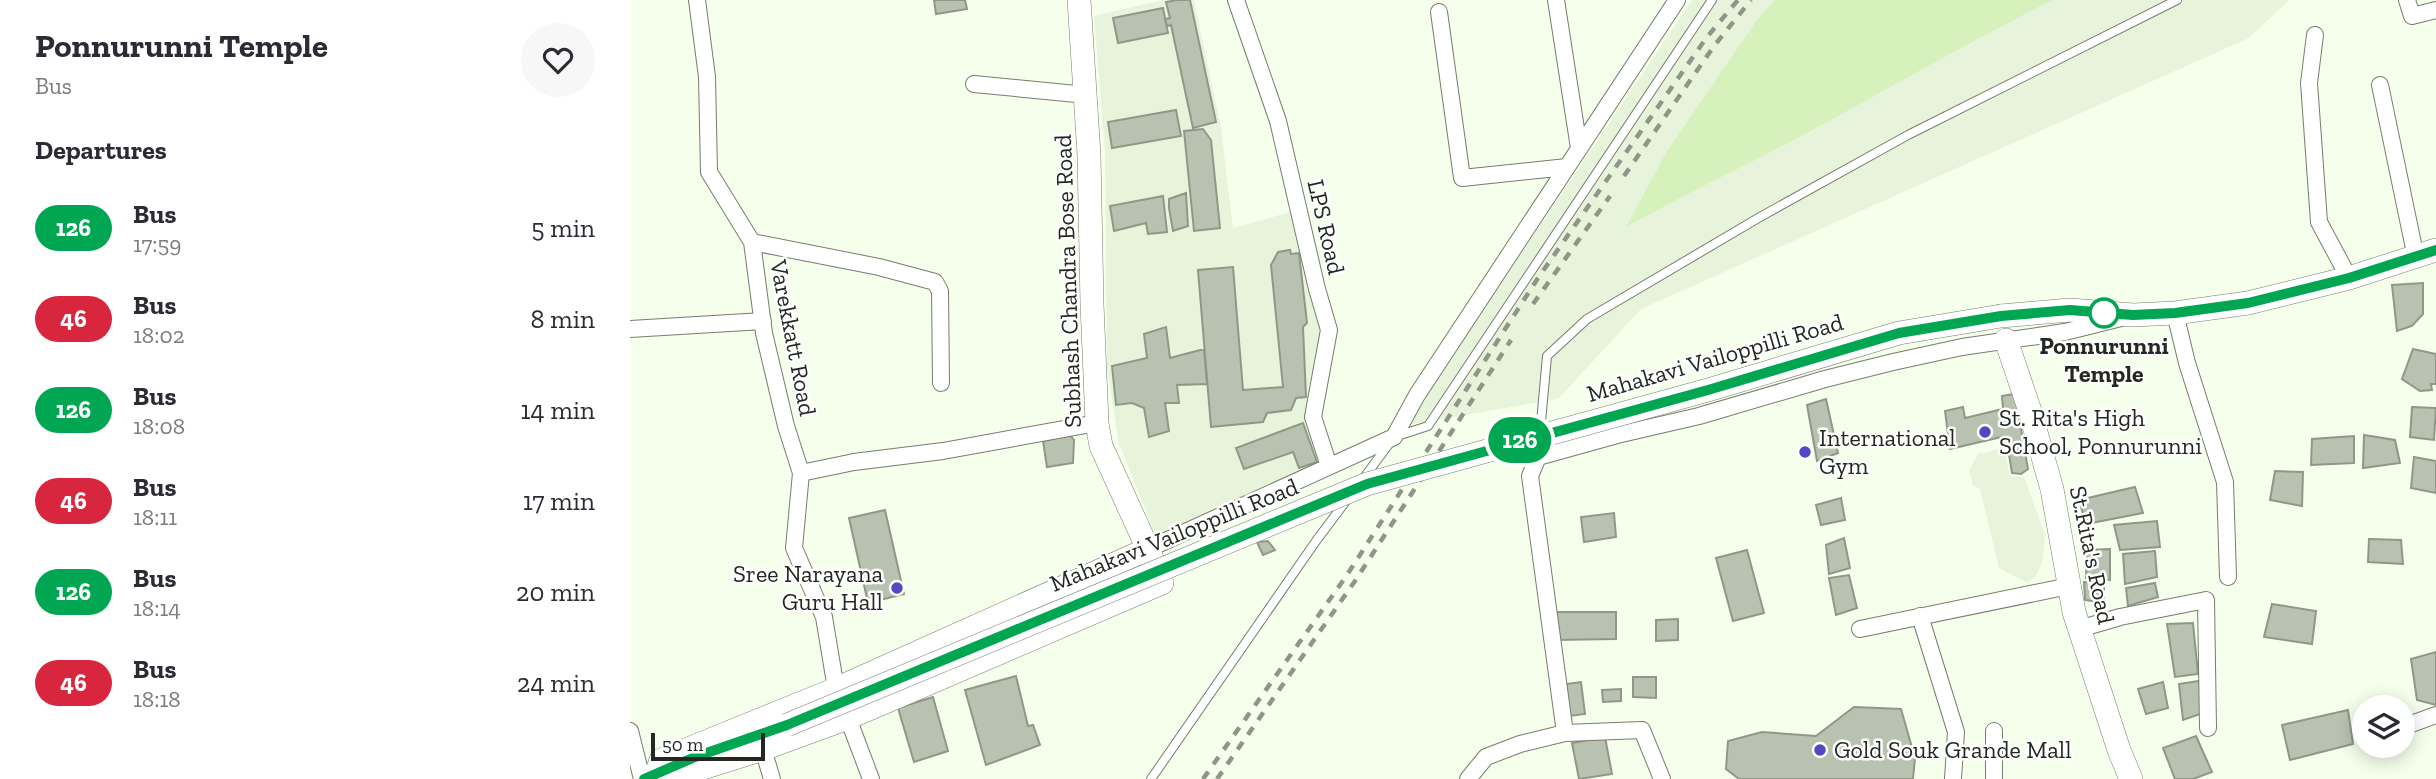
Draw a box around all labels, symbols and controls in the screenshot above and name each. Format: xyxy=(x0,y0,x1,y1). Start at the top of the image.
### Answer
button: heart xyxy=(521,23,595,97)
text: Ponnurunni Temple xyxy=(35,26,328,65)
text: Bus xyxy=(35,72,72,100)
text: Departures xyxy=(35,134,167,166)
street label: Subhash Chandra Bose Road xyxy=(1048,134,1087,428)
street label: LPS Road xyxy=(1301,177,1351,277)
text: Bus xyxy=(133,198,176,230)
text: 5 min xyxy=(531,212,595,244)
text: 126 xyxy=(56,213,91,242)
text: 17:59 xyxy=(133,230,181,258)
street label: Varekkatt Road xyxy=(764,256,823,418)
text: Bus xyxy=(133,289,176,321)
marker: Ponnurunni Temple xyxy=(2089,298,2119,328)
text: 8 min xyxy=(530,303,595,335)
text: 46 xyxy=(60,304,87,333)
street label: Mahakavi Vailoppilli Road xyxy=(1583,307,1846,408)
text: 18:02 xyxy=(133,321,184,349)
place label: Ponnurunni Temple xyxy=(2039,331,2169,388)
text: Bus xyxy=(133,380,176,412)
text: 14 min xyxy=(520,394,595,426)
text: 126 xyxy=(56,395,91,424)
place label: St. Rita's High School, Ponnurunni xyxy=(1999,403,2202,460)
text: 18:08 xyxy=(133,412,185,440)
line badge: 126 xyxy=(1480,417,1560,463)
place label: International Gym xyxy=(1819,423,1956,480)
marker: St. Rita's High School, Ponnurunni xyxy=(1977,424,1993,440)
text: 126 xyxy=(1502,425,1538,454)
marker: International Gym xyxy=(1797,444,1813,460)
text: Bus xyxy=(133,471,176,503)
street label: Mahakavi Vailoppilli Road xyxy=(1045,471,1302,598)
street label: St.Rita's Road xyxy=(2064,483,2121,627)
text: 17 min xyxy=(523,485,595,517)
text: 46 xyxy=(60,486,87,515)
text: 18:11 xyxy=(133,503,177,531)
place label: Sree Narayana Guru Hall xyxy=(733,559,883,616)
text: Bus xyxy=(133,562,176,594)
text: 20 min xyxy=(516,576,595,608)
text: 126 xyxy=(56,577,91,606)
marker: Sree Narayana Guru Hall xyxy=(889,580,905,596)
text: 18:14 xyxy=(133,594,181,622)
text: Bus xyxy=(133,653,176,685)
text: 24 min xyxy=(517,667,595,699)
text: 46 xyxy=(60,668,87,697)
text: 18:18 xyxy=(133,685,181,713)
map controls xyxy=(2352,695,2415,758)
button: layers xyxy=(2352,695,2415,758)
scale bar xyxy=(651,730,765,762)
text: 50 m xyxy=(662,733,703,756)
place label: Gold Souk Grande Mall xyxy=(1834,735,2072,764)
marker: Gold Souk Grande Mall xyxy=(1812,742,1828,758)

